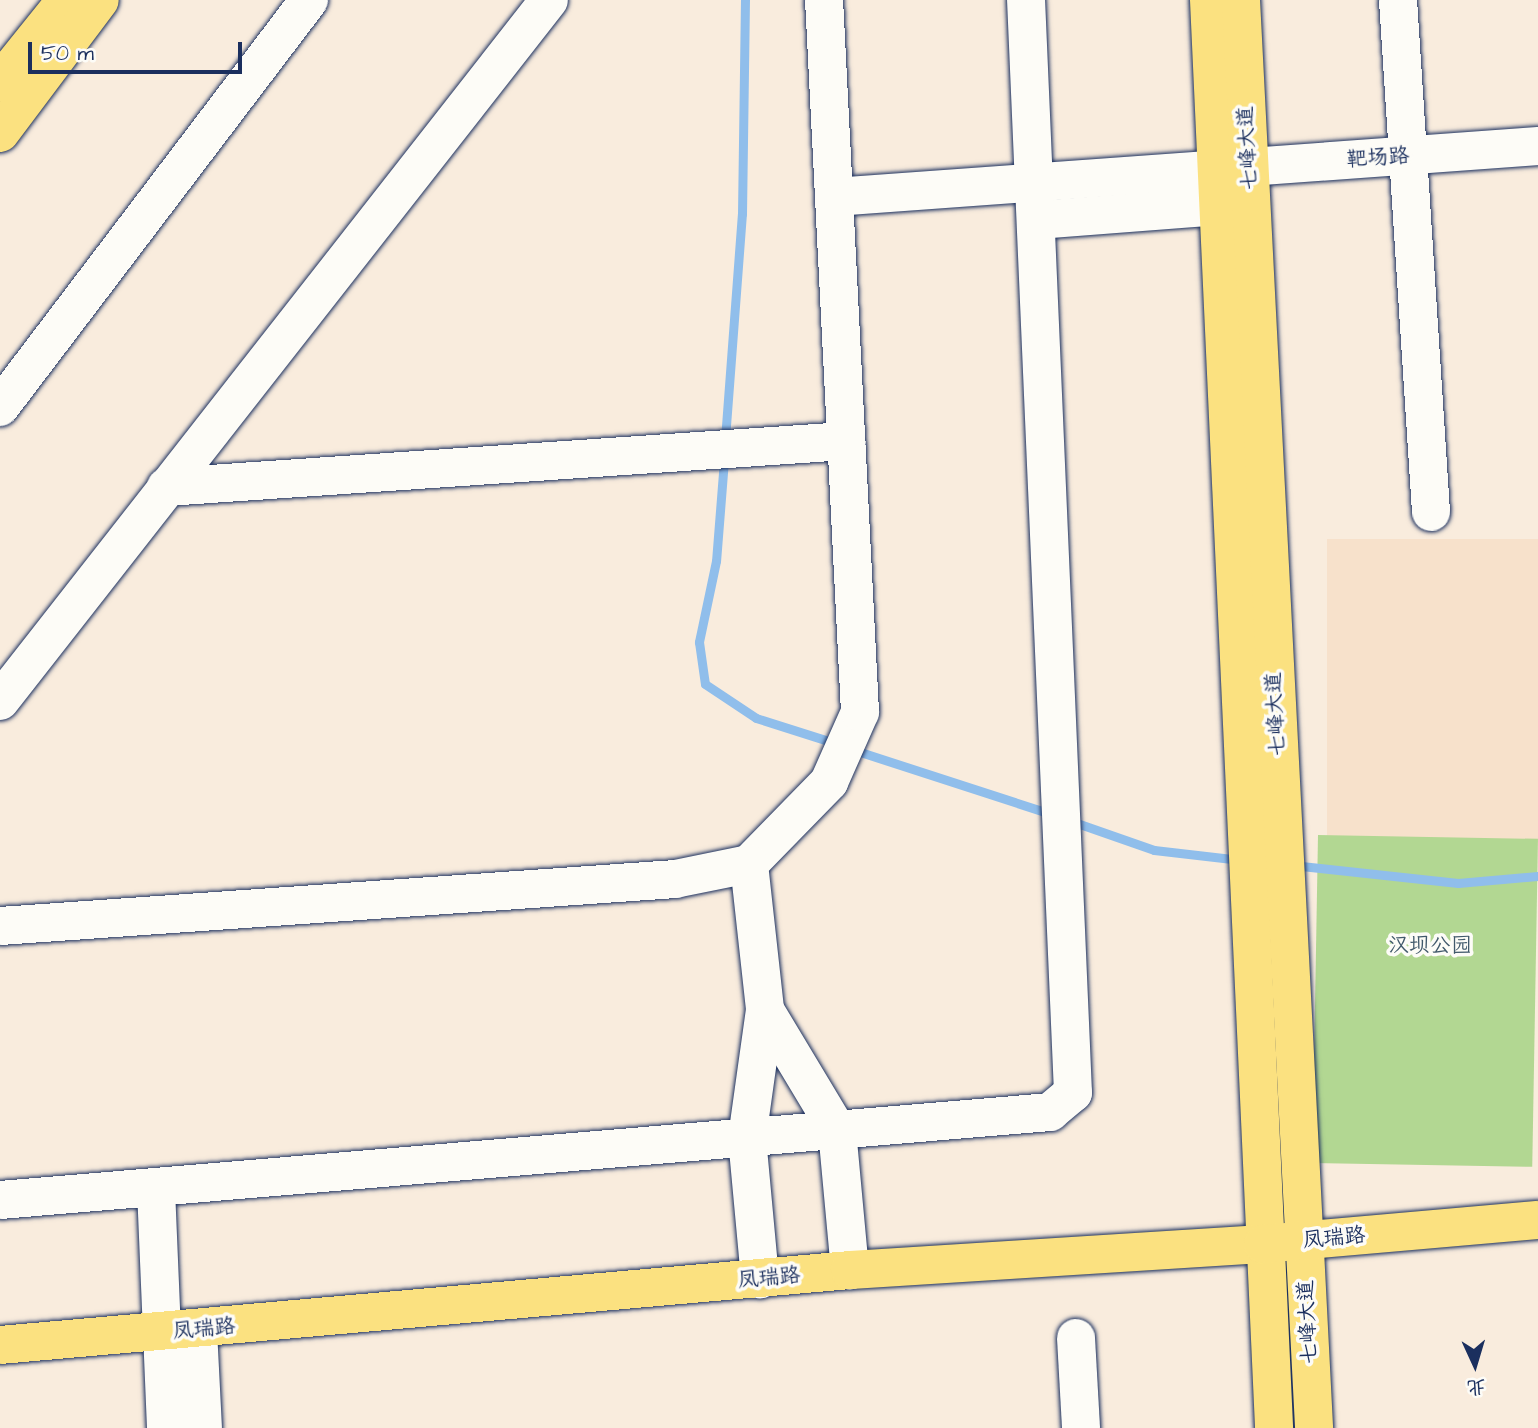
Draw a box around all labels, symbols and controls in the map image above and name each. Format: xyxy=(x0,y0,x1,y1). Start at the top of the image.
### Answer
scale bar xyxy=(32,28,245,72)
text: 50 m xyxy=(41,39,94,68)
street label: 七峰大道 xyxy=(1233,105,1263,191)
street label: 靶场路 xyxy=(1346,143,1410,173)
street label: 七峰大道 xyxy=(1261,671,1291,757)
park label: 汉坝公园 xyxy=(1388,933,1472,959)
street label: 凤瑞路 xyxy=(1302,1223,1366,1253)
street label: 凤瑞路 xyxy=(737,1263,801,1293)
street label: 七峰大道 xyxy=(1293,1279,1323,1365)
street label: 凤瑞路 xyxy=(172,1314,236,1344)
north arrow xyxy=(1440,1330,1510,1400)
text: 北 xyxy=(1466,1372,1487,1401)

